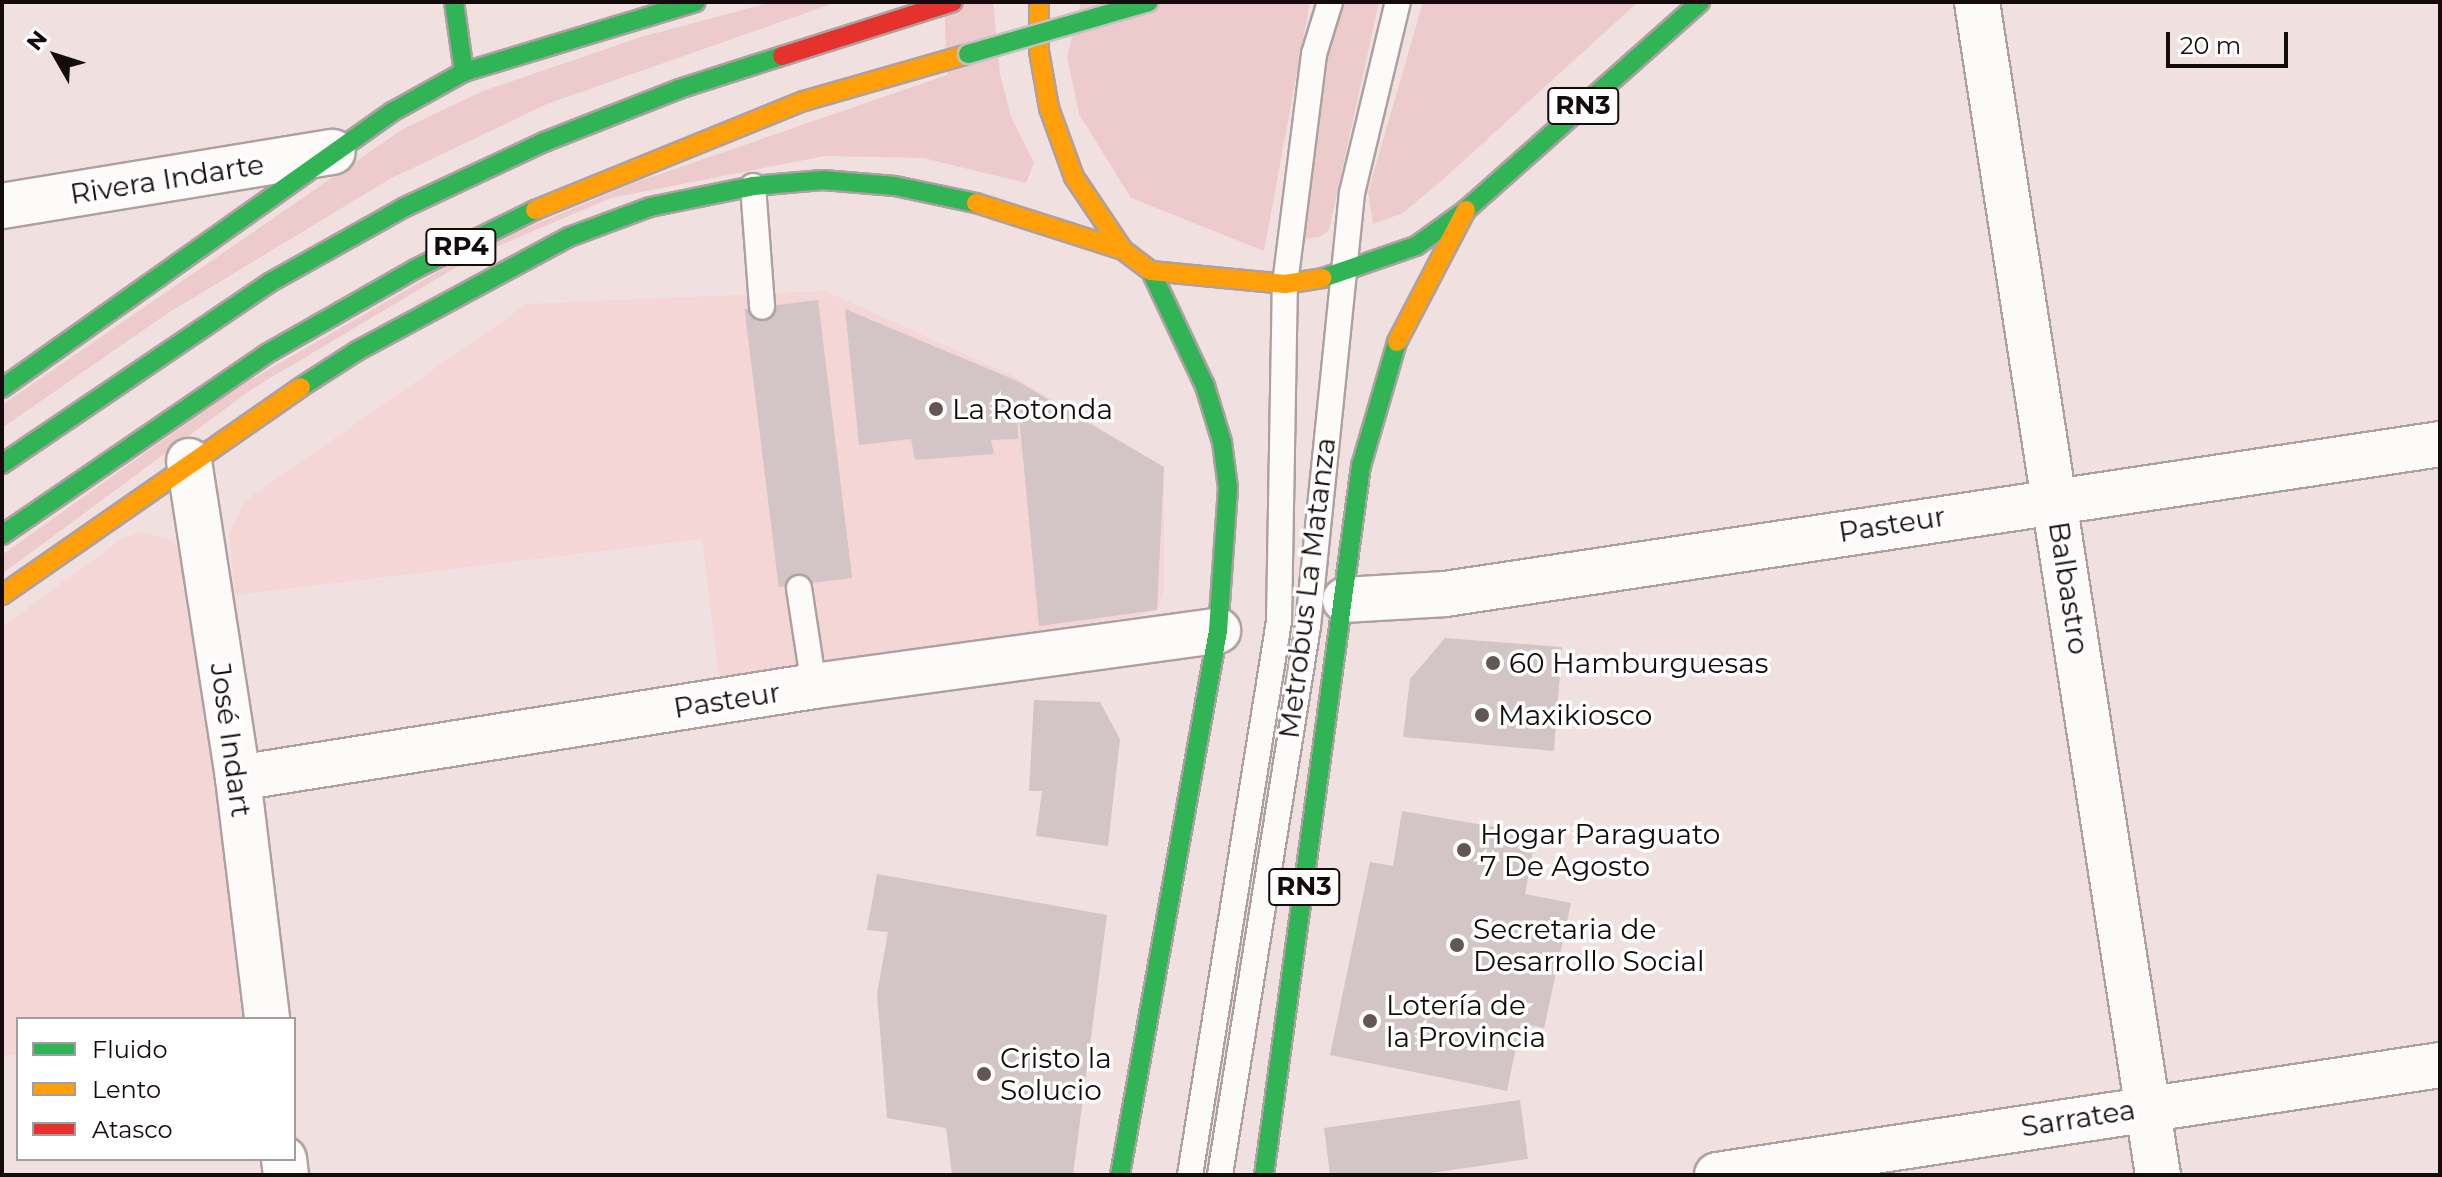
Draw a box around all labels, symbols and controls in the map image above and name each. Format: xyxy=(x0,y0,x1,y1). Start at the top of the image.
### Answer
north arrow xyxy=(16,16,96,96)
scale bar xyxy=(2170,16,2292,66)
text: N xyxy=(21,25,53,56)
text: 20 m xyxy=(2180,31,2241,60)
road number: RN3 xyxy=(1547,84,1619,128)
street label: Rivera Indarte xyxy=(68,147,266,211)
road number: RP4 xyxy=(425,225,497,269)
place label: La Rotonda xyxy=(952,392,1113,426)
marker: La Rotonda xyxy=(927,400,945,418)
street label: Metrobus La Matanza xyxy=(1272,436,1342,740)
street label: Pasteur xyxy=(1836,499,1948,549)
street label: Balbastro xyxy=(2042,519,2096,657)
place label: 60 Hamburguesas xyxy=(1509,646,1768,680)
marker: 60 Hamburguesas xyxy=(1484,654,1502,672)
street label: José Indart xyxy=(204,661,258,819)
street label: Pasteur xyxy=(671,675,783,725)
place label: Maxikiosco xyxy=(1498,698,1652,732)
marker: Maxikiosco xyxy=(1473,706,1491,724)
place label: Hogar Paraguato 7 De Agosto xyxy=(1480,817,1720,883)
marker: Hogar Paraguato 7 De Agosto xyxy=(1455,841,1473,859)
road number: RN3 xyxy=(1268,865,1340,909)
place label: Secretaria de Desarrollo Social xyxy=(1473,912,1705,978)
marker: Secretaria de Desarrollo Social xyxy=(1448,936,1466,954)
place label: Lotería de la Provincia xyxy=(1386,988,1546,1054)
marker: Lotería de la Provincia xyxy=(1361,1012,1379,1030)
legend xyxy=(16,1017,296,1161)
text: Fluido xyxy=(92,1035,168,1064)
place label: Cristo la Solucio xyxy=(1000,1041,1112,1107)
marker: Cristo la Solucio xyxy=(975,1065,993,1083)
text: Lento xyxy=(92,1075,161,1104)
street label: Sarratea xyxy=(2018,1092,2138,1144)
text: Atasco xyxy=(92,1115,173,1144)

